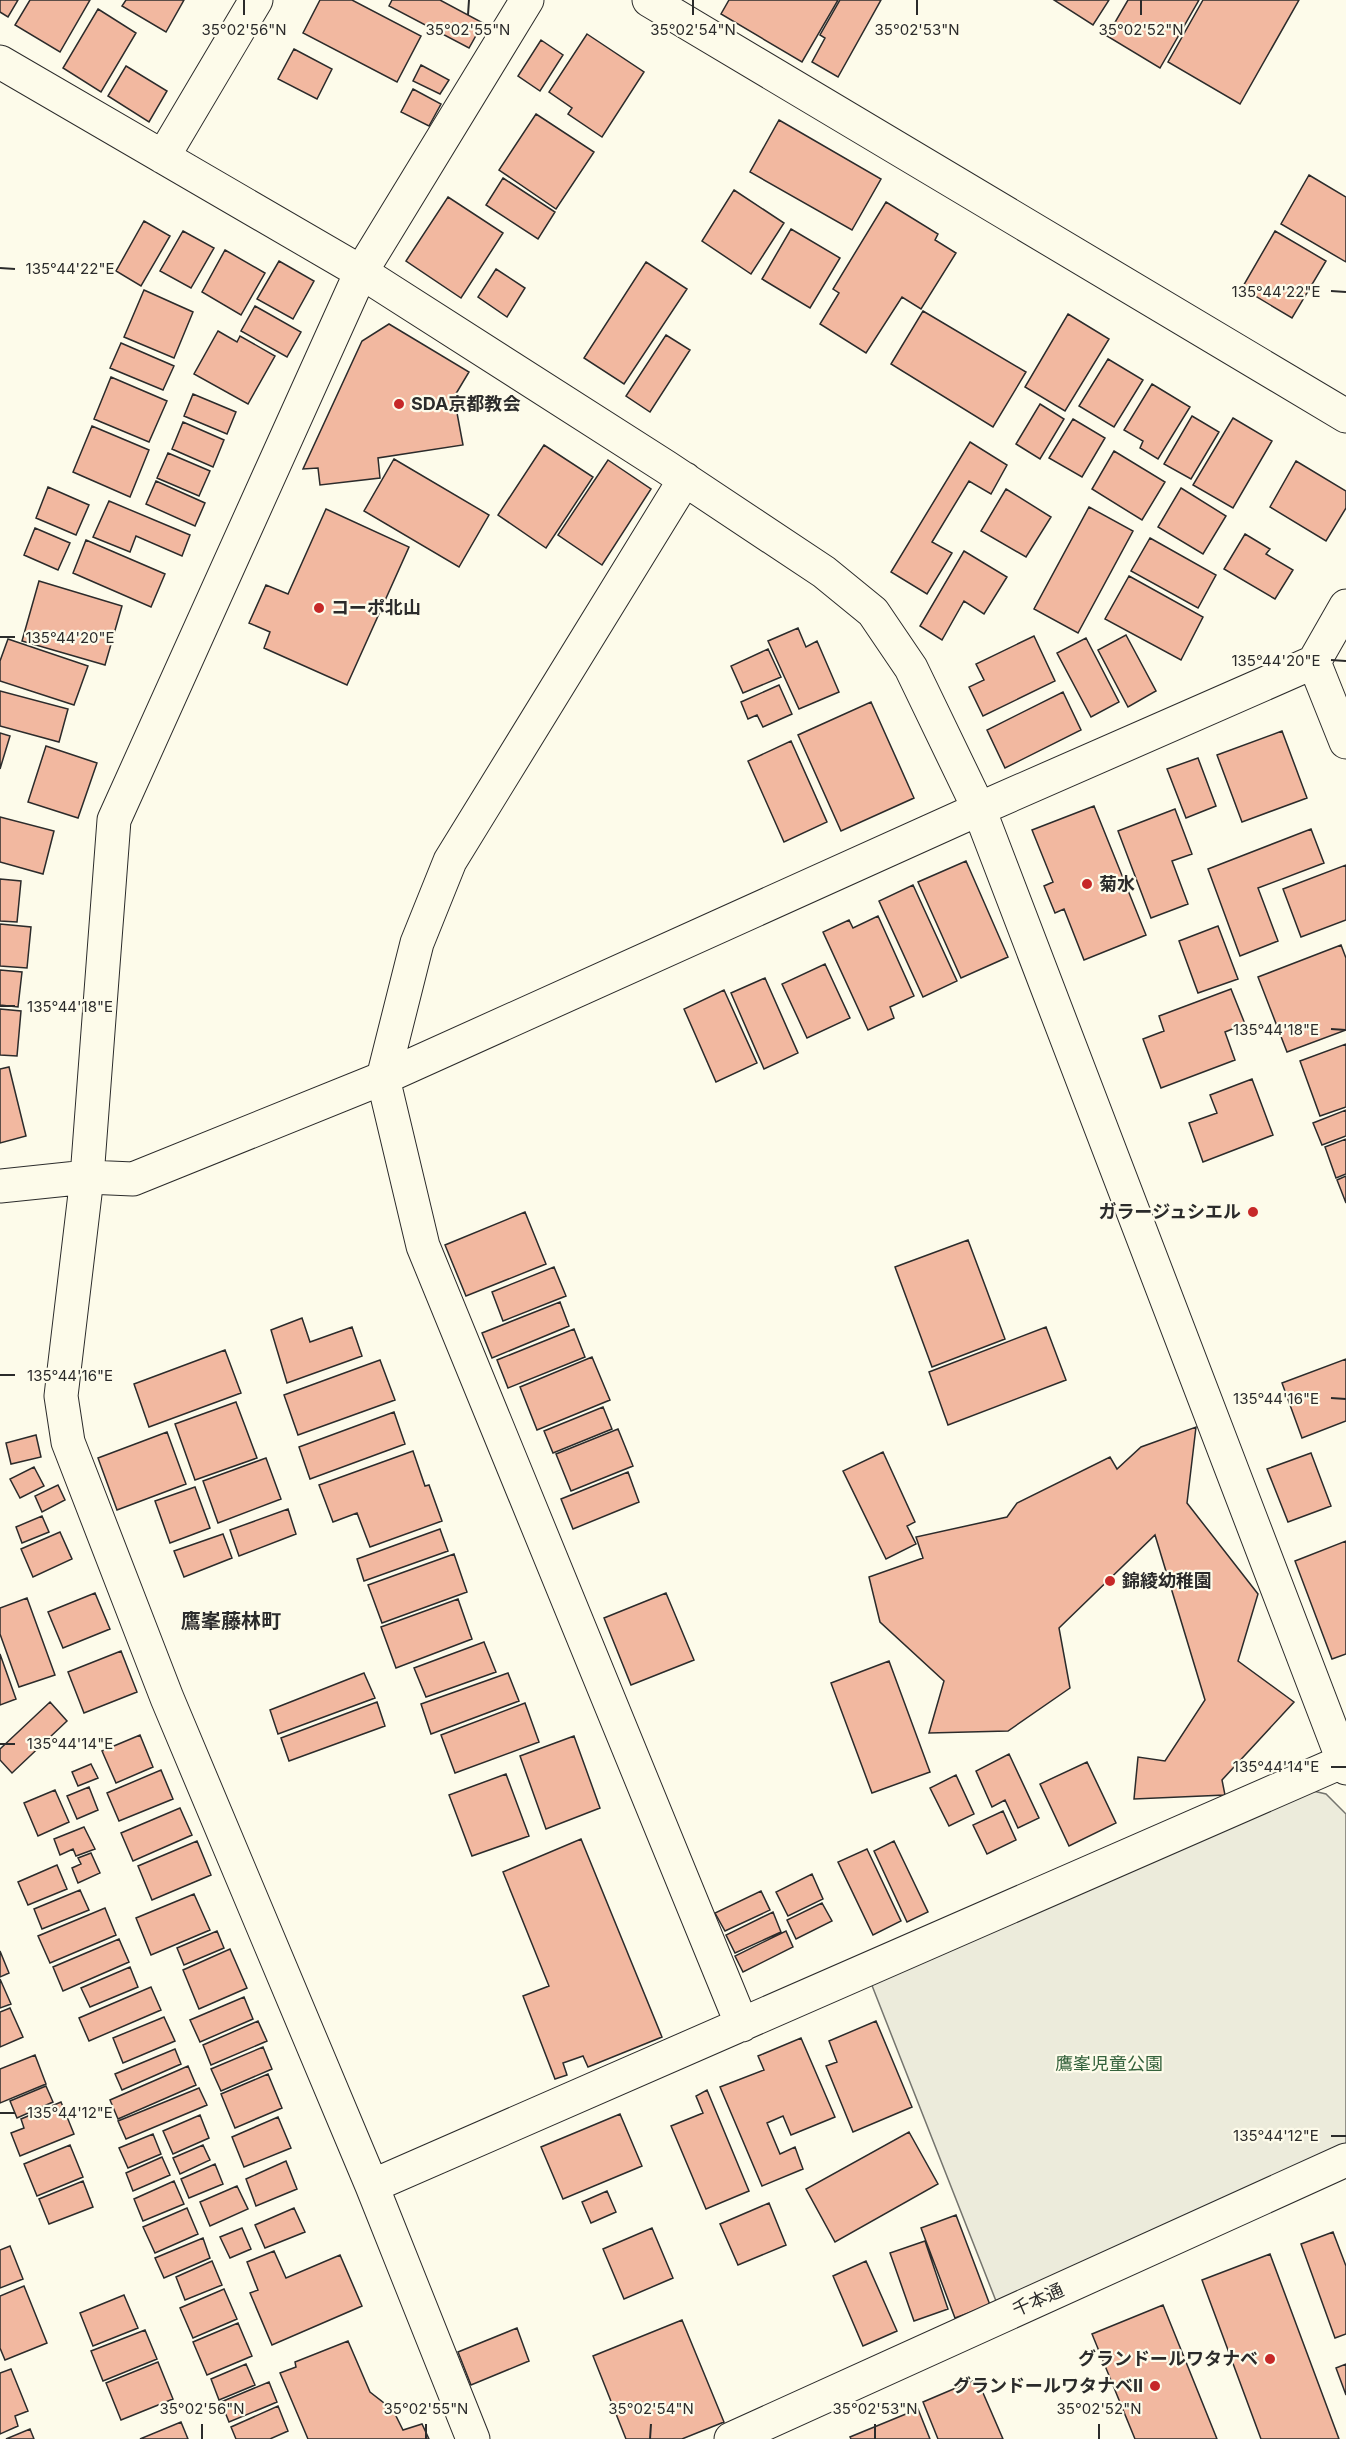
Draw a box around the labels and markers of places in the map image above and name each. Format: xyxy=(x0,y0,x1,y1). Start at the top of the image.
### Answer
place label: SDA京都教会 xyxy=(411,393,520,414)
marker: SDA京都教会 xyxy=(392,397,406,411)
place label: コーポ北山 xyxy=(331,597,421,618)
marker: コーポ北山 xyxy=(312,601,326,615)
place label: 菊水 xyxy=(1099,873,1135,894)
marker: 菊水 xyxy=(1080,877,1094,891)
place label: ガラージュシエル xyxy=(1099,1201,1241,1222)
marker: ガラージュシエル xyxy=(1246,1205,1260,1219)
place label: 錦綾幼稚園 xyxy=(1122,1570,1212,1591)
marker: 錦綾幼稚園 xyxy=(1103,1574,1117,1588)
place label: グランドールワタナベ xyxy=(1078,2348,1258,2369)
marker: グランドールワタナベ xyxy=(1263,2352,1277,2366)
place label: グランドールワタナベⅡ xyxy=(953,2375,1143,2396)
marker: グランドールワタナベⅡ xyxy=(1148,2379,1162,2393)

